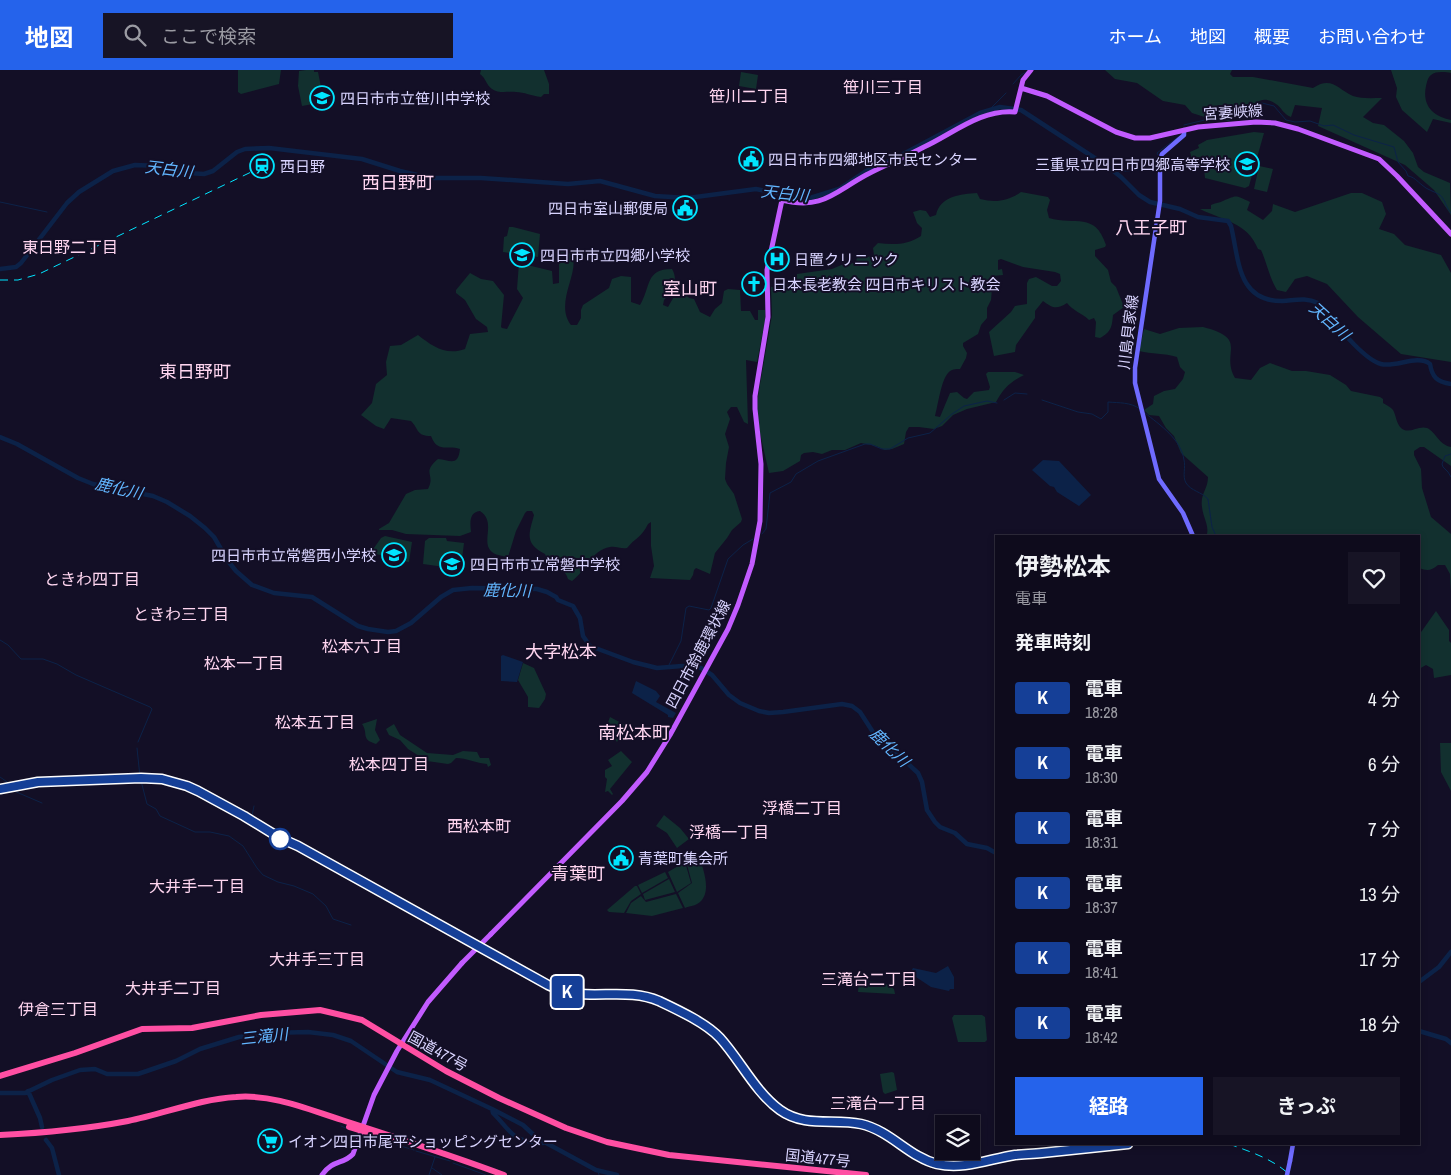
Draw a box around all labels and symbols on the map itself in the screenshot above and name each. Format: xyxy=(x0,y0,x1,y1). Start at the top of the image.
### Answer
district label: 笹川三丁目 xyxy=(843,76,923,98)
school or university icon: 四日市市立笹川中学校 xyxy=(309,85,335,111)
district label: 笹川二丁目 xyxy=(709,85,789,107)
place label: 四日市市立笹川中学校 xyxy=(340,88,490,109)
street label: 宮妻峡線 xyxy=(1202,99,1264,125)
public building icon: 四日市市四郷地区市民センター xyxy=(738,146,764,172)
place label: 四日市市四郷地区市民センター xyxy=(768,149,978,170)
school or university icon: 三重県立四日市四郷高等学校 xyxy=(1234,151,1260,177)
station icon: 西日野 xyxy=(249,153,275,179)
place label: 三重県立四日市四郷高等学校 xyxy=(1035,154,1230,175)
water label: 天白川 xyxy=(144,155,196,183)
place label: 西日野 xyxy=(280,156,325,177)
district label: 西日野町 xyxy=(362,170,434,195)
water label: 天白川 xyxy=(760,180,812,207)
public building icon: 四日市室山郵便局 xyxy=(672,195,698,221)
place label: 四日市室山郵便局 xyxy=(548,198,668,219)
district label: 八王子町 xyxy=(1115,215,1187,240)
district label: 東日野二丁目 xyxy=(22,236,118,258)
school or university icon: 四日市市立四郷小学校 xyxy=(509,242,535,268)
place label: 四日市市立四郷小学校 xyxy=(540,245,690,266)
hospital icon: 日置クリニック xyxy=(764,246,790,272)
place label: 日置クリニック xyxy=(794,249,899,270)
church icon: 日本長老教会 四日市キリスト教会 xyxy=(741,271,767,297)
place label: 日本長老教会 四日市キリスト教会 xyxy=(772,274,1000,295)
district label: 室山町 xyxy=(663,276,717,301)
street label: 川島貝家線 xyxy=(1113,293,1143,371)
water label: 天白川 xyxy=(1305,297,1357,347)
district label: 東日野町 xyxy=(159,359,231,384)
water label: 鹿化川 xyxy=(93,472,147,505)
school or university icon: 四日市市立常磐西小学校 xyxy=(381,542,407,568)
place label: 四日市市立常磐西小学校 xyxy=(211,545,376,566)
school or university icon: 四日市市立常磐中学校 xyxy=(439,551,465,577)
place label: 四日市市立常磐中学校 xyxy=(470,554,620,575)
district label: ときわ四丁目 xyxy=(44,568,140,590)
water label: 鹿化川 xyxy=(483,579,533,601)
street label: 四日市鈴鹿環状線 xyxy=(661,596,735,712)
district label: ときわ三丁目 xyxy=(133,603,229,625)
district label: 松本六丁目 xyxy=(322,635,402,657)
district label: 大字松本 xyxy=(525,639,597,664)
district label: 松本一丁目 xyxy=(204,652,284,674)
district label: 松本五丁目 xyxy=(275,711,355,733)
district label: 南松本町 xyxy=(598,720,670,745)
water label: 鹿化川 xyxy=(865,722,916,773)
district label: 松本四丁目 xyxy=(349,753,429,775)
district label: 浮橋二丁目 xyxy=(762,797,842,819)
district label: 西松本町 xyxy=(447,815,511,837)
district label: 浮橋一丁目 xyxy=(689,821,769,843)
unlabelled marker xyxy=(269,828,291,850)
public building icon: 青葉町集会所 xyxy=(608,845,634,871)
place label: 青葉町集会所 xyxy=(638,848,728,869)
district label: 青葉町 xyxy=(551,861,605,886)
district label: 大井手一丁目 xyxy=(149,875,245,897)
district label: 大井手三丁目 xyxy=(269,948,365,970)
district label: 三滝台二丁目 xyxy=(821,968,917,990)
line badge: K xyxy=(551,976,583,1008)
district label: 大井手二丁目 xyxy=(125,977,221,999)
district label: 伊倉三丁目 xyxy=(18,998,98,1020)
water label: 三滝川 xyxy=(239,1022,291,1049)
street label: 国道477号 xyxy=(404,1026,472,1076)
district label: 三滝台一丁目 xyxy=(830,1092,926,1114)
supermarket icon: イオン四日市尾平ショッピングセンター xyxy=(257,1128,283,1154)
place label: イオン四日市尾平ショッピングセンター xyxy=(288,1131,558,1152)
street label: 国道477号 xyxy=(784,1144,852,1172)

